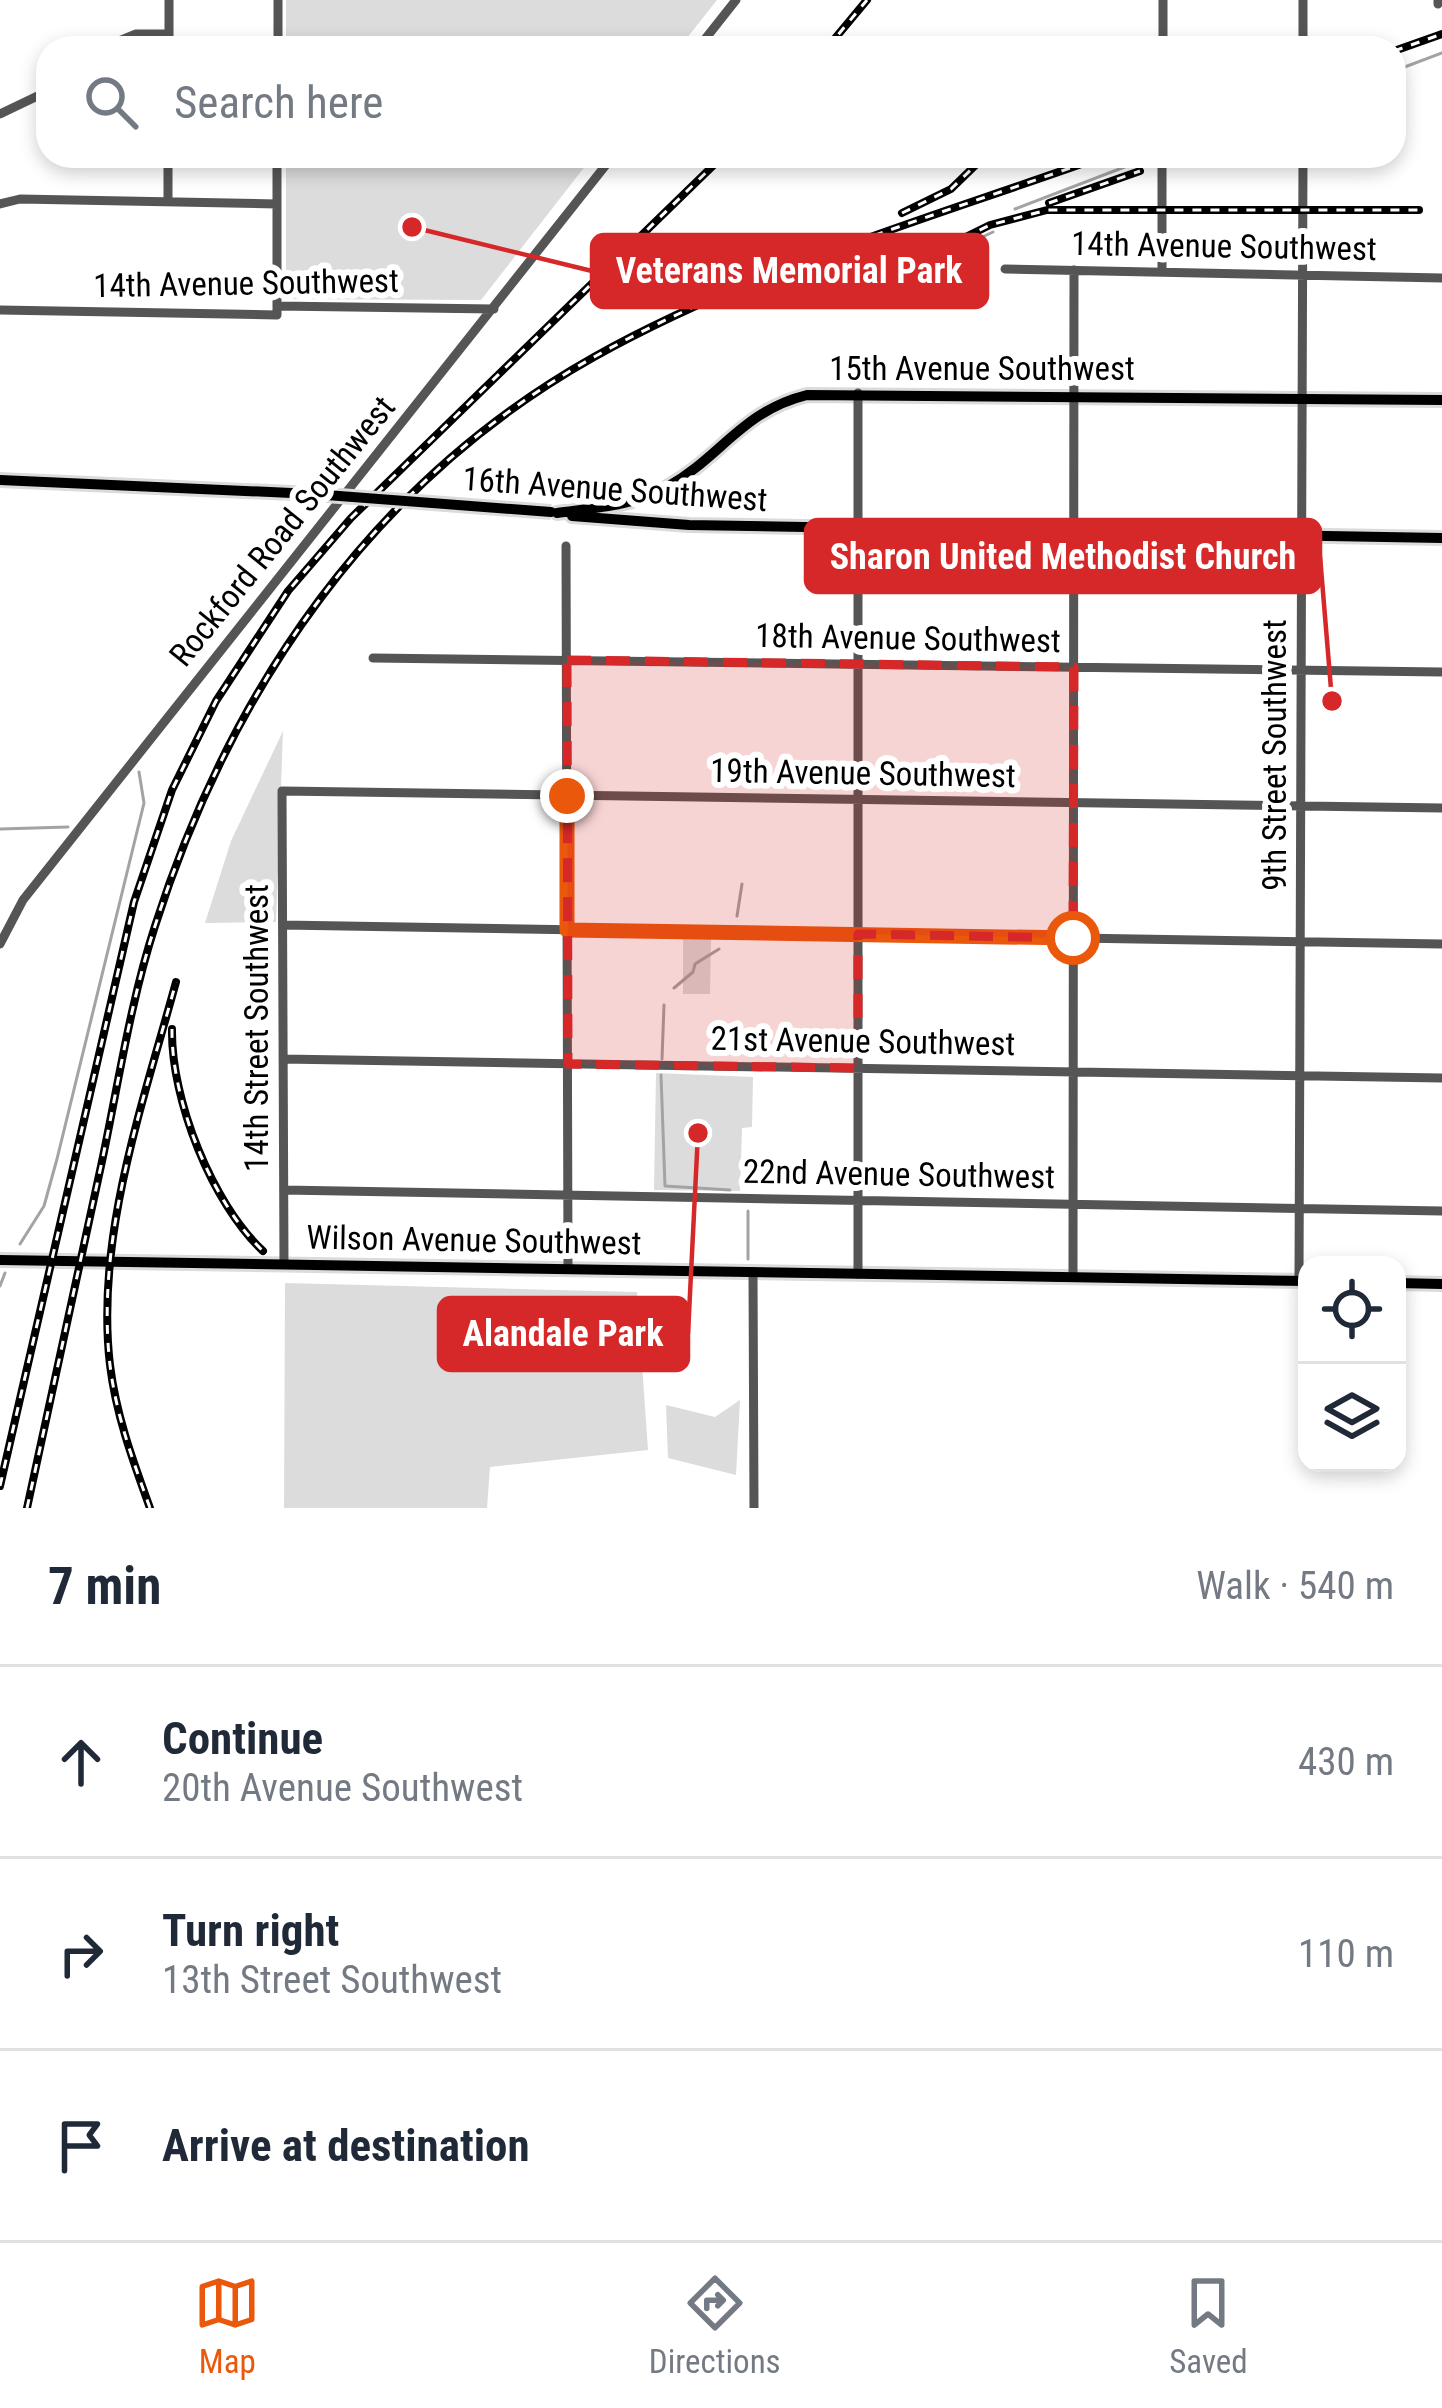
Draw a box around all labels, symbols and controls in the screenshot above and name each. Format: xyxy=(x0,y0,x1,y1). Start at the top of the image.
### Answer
search box xyxy=(36,36,1406,168)
icon: search xyxy=(78,69,144,135)
text: Search here xyxy=(174,76,383,129)
street label: 14th Avenue Southwest xyxy=(1071,224,1377,268)
callout: Veterans Memorial Park xyxy=(592,235,987,307)
text: Veterans Memorial Park xyxy=(615,250,963,292)
street label: 14th Avenue Southwest xyxy=(93,261,399,305)
street label: 15th Avenue Southwest xyxy=(829,349,1135,388)
street label: Rockford Road Southwest xyxy=(161,388,403,674)
street label: 16th Avenue Southwest xyxy=(461,459,769,519)
callout: Sharon United Methodist Church xyxy=(806,520,1320,592)
text: Sharon United Methodist Church xyxy=(830,536,1296,578)
street label: 18th Avenue Southwest xyxy=(755,616,1061,660)
street label: 9th Street Southwest xyxy=(1255,619,1294,891)
street label: 19th Avenue Southwest xyxy=(710,751,1016,795)
route end xyxy=(540,769,594,823)
street label: 14th Street Southwest xyxy=(237,884,276,1172)
route start xyxy=(1046,911,1100,965)
street label: 21st Avenue Southwest xyxy=(710,1019,1016,1063)
street label: 22nd Avenue Southwest xyxy=(743,1152,1055,1196)
street label: Wilson Avenue Southwest xyxy=(306,1218,642,1262)
map controls xyxy=(1298,1256,1406,1472)
button: locate xyxy=(1298,1256,1406,1364)
callout: Alandale Park xyxy=(439,1298,688,1370)
text: Alandale Park xyxy=(462,1313,664,1355)
button: layers xyxy=(1298,1364,1406,1472)
text: 7 min xyxy=(48,1557,161,1616)
text: Walk · 540 m xyxy=(1196,1563,1394,1609)
text: Continue xyxy=(162,1712,323,1765)
icon: ahead xyxy=(48,1729,114,1795)
text: 430 m xyxy=(1298,1739,1394,1785)
text: 20th Avenue Southwest xyxy=(162,1765,523,1811)
text: Turn right xyxy=(162,1904,339,1957)
icon: right xyxy=(48,1921,114,1987)
text: 110 m xyxy=(1298,1931,1394,1977)
text: 13th Street Southwest xyxy=(162,1957,502,2003)
icon: arrive xyxy=(48,2113,114,2179)
text: Arrive at destination xyxy=(162,2119,530,2172)
tab: Map xyxy=(194,2270,260,2381)
tab: Directions xyxy=(649,2270,781,2381)
tab: Saved xyxy=(1169,2270,1248,2381)

